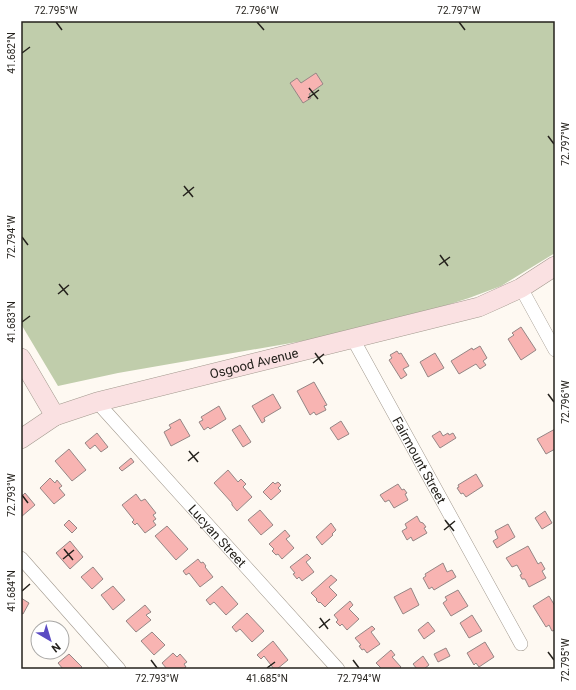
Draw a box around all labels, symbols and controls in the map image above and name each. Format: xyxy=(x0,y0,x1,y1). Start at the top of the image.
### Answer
text: 72.795°W xyxy=(34,5,78,16)
text: 72.796°W xyxy=(235,5,279,16)
text: 72.797°W xyxy=(437,5,481,16)
text: 41.682°N xyxy=(6,32,17,74)
text: 72.797°W xyxy=(560,122,571,166)
text: 72.794°W xyxy=(6,215,17,259)
text: 41.683°N xyxy=(6,301,17,343)
street label: Osgood Avenue xyxy=(208,345,300,382)
text: 72.796°W xyxy=(560,380,571,424)
street label: Fairmount Street xyxy=(389,414,449,506)
text: 72.793°W xyxy=(6,473,17,517)
street label: Lucyan Street xyxy=(185,502,249,570)
text: 41.684°N xyxy=(6,570,17,612)
north arrow xyxy=(30,620,70,660)
text: 72.795°W xyxy=(560,638,571,682)
text: N xyxy=(49,640,63,655)
text: 72.793°W xyxy=(135,673,179,684)
text: 41.685°N xyxy=(246,673,288,684)
text: 72.794°W xyxy=(337,673,381,684)

